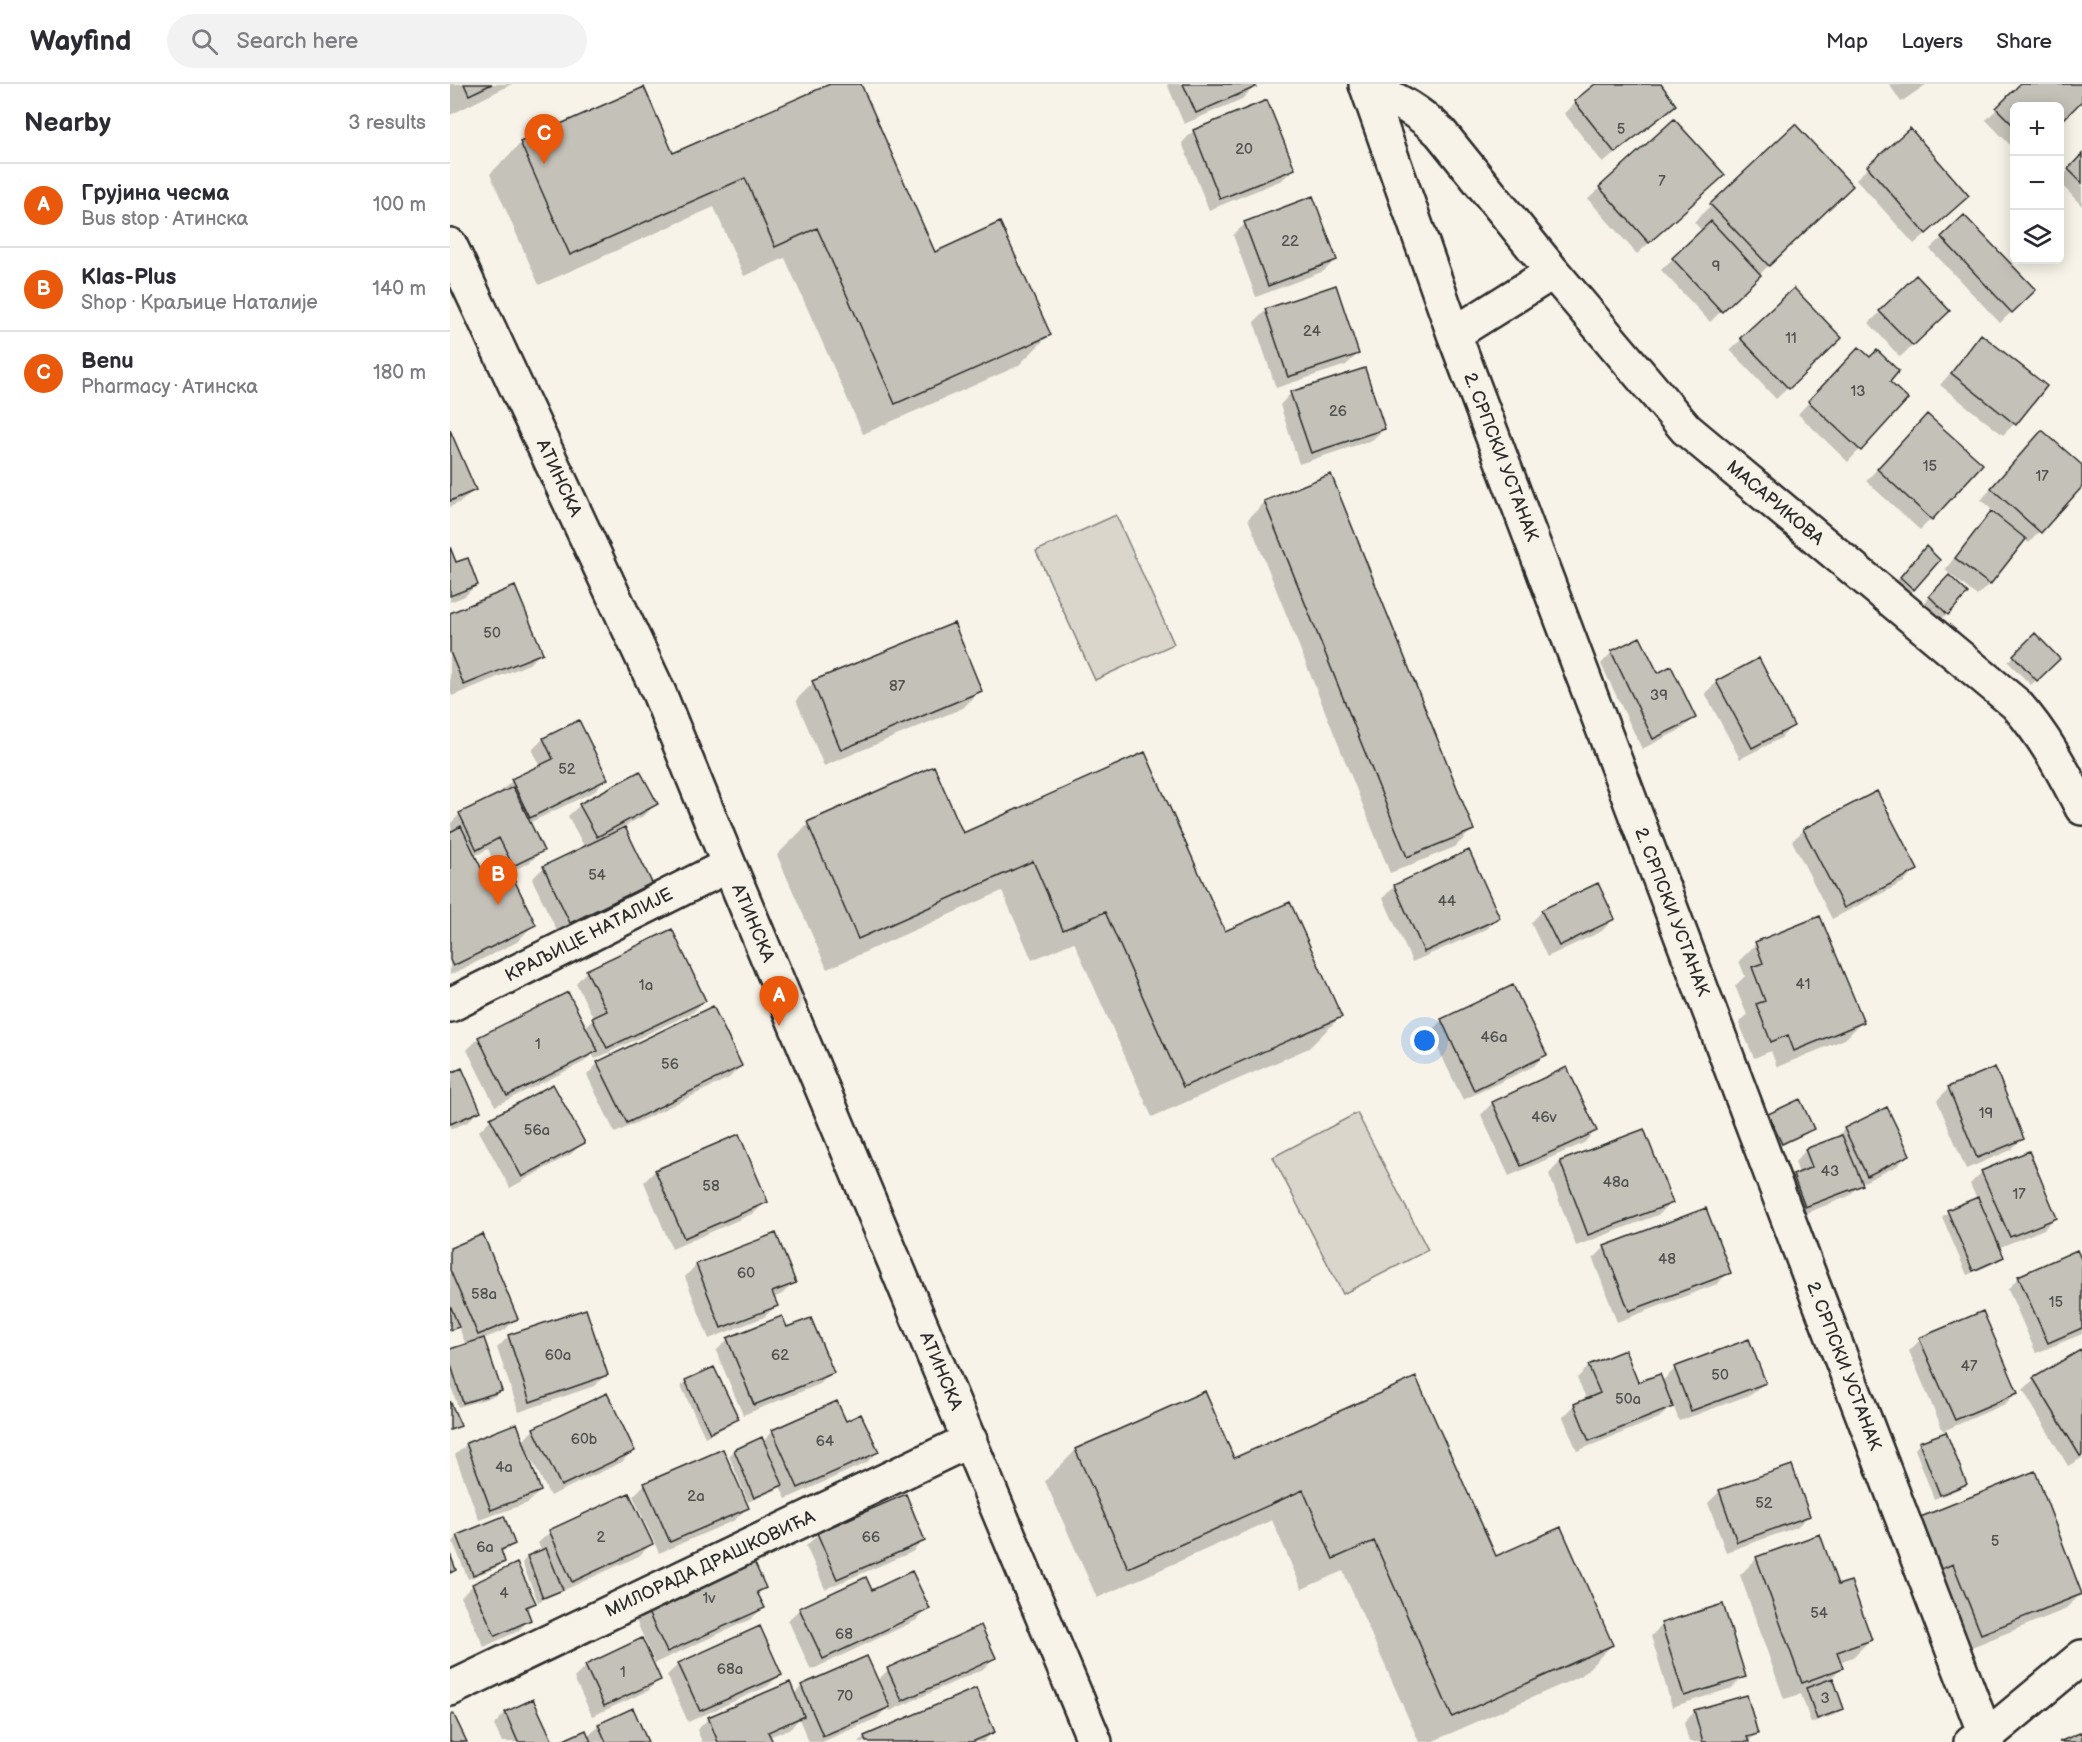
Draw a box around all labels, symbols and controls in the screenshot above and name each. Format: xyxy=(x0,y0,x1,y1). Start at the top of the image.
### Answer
search box xyxy=(167,14,587,68)
text: Wayfind xyxy=(30,25,131,58)
icon: search xyxy=(188,25,221,58)
text: Search here xyxy=(236,28,358,55)
text: Map xyxy=(1826,29,1868,54)
text: Layers xyxy=(1901,29,1963,54)
text: Share xyxy=(1996,29,2052,54)
map controls xyxy=(2010,102,2064,264)
button: + xyxy=(2010,102,2064,156)
text: Nearby xyxy=(24,108,111,139)
text: 3 results xyxy=(348,111,426,135)
pin: C xyxy=(524,115,563,164)
house number: 5 xyxy=(1617,120,1625,139)
house number: 20 xyxy=(1235,140,1253,159)
button: − xyxy=(2010,156,2064,210)
house number: 7 xyxy=(1658,172,1666,191)
text: Грујина чесма xyxy=(81,180,229,207)
text: A xyxy=(37,193,50,217)
text: 100 m xyxy=(373,193,426,217)
text: Bus stop · Атинска xyxy=(81,207,248,231)
button: layers xyxy=(2010,210,2064,264)
house number: 22 xyxy=(1281,232,1299,251)
house number: 9 xyxy=(1712,257,1720,276)
text: Klas-Plus xyxy=(81,264,176,291)
text: B xyxy=(36,277,51,301)
text: 140 m xyxy=(372,277,426,301)
text: Shop · Краљице Наталије xyxy=(81,291,318,315)
house number: 24 xyxy=(1303,322,1321,341)
house number: 11 xyxy=(1785,329,1797,348)
text: Benu xyxy=(81,348,134,375)
text: C xyxy=(36,361,51,385)
text: 180 m xyxy=(373,361,426,385)
street label: 2. СРПСКИ УСТАНАК xyxy=(1459,370,1543,545)
text: Pharmacy · Атинска xyxy=(81,375,258,399)
house number: 13 xyxy=(1850,382,1866,401)
house number: 26 xyxy=(1329,402,1347,421)
street label: АТИНСКА xyxy=(532,435,586,520)
street label: МАСАРИКОВА xyxy=(1722,456,1828,550)
house number: 15 xyxy=(1923,457,1937,476)
house number: 17 xyxy=(2035,467,2049,486)
house number: 50 xyxy=(483,624,501,643)
house number: 87 xyxy=(889,677,906,696)
house number: 39 xyxy=(1650,686,1668,705)
house number: 52 xyxy=(558,760,576,779)
street label: 2. СРПСКИ УСТАНАК xyxy=(1630,825,1714,1000)
pin: B xyxy=(478,856,518,905)
house number: 54 xyxy=(588,866,606,885)
street label: АТИНСКА xyxy=(727,880,779,965)
street label: КРАЉИЦЕ НАТАЛИЈЕ xyxy=(502,884,676,986)
house number: 44 xyxy=(1438,892,1456,911)
house number: 41 xyxy=(1796,975,1810,994)
house number: 1a xyxy=(639,976,653,995)
pin: A xyxy=(760,976,798,1026)
your location xyxy=(1410,1026,1439,1055)
house number: 46a xyxy=(1481,1028,1507,1047)
house number: 1 xyxy=(535,1035,541,1054)
house number: 56 xyxy=(661,1055,679,1074)
house number: 19 xyxy=(1979,1104,1993,1123)
house number: 46v xyxy=(1531,1108,1558,1127)
house number: 56a xyxy=(524,1121,550,1140)
house number: 43 xyxy=(1821,1162,1839,1181)
house number: 48a xyxy=(1603,1173,1629,1192)
house number: 58 xyxy=(702,1177,720,1196)
house number: 17 xyxy=(2012,1185,2026,1204)
house number: 48 xyxy=(1658,1250,1676,1269)
house number: 60 xyxy=(737,1264,755,1283)
street label: 2. СРПСКИ УСТАНАК xyxy=(1802,1279,1886,1454)
house number: 58a xyxy=(471,1285,497,1304)
house number: 15 xyxy=(2049,1293,2063,1312)
street label: АТИНСКА xyxy=(915,1328,967,1413)
house number: 60a xyxy=(545,1346,571,1365)
house number: 62 xyxy=(771,1346,789,1365)
house number: 47 xyxy=(1961,1357,1978,1376)
house number: 50 xyxy=(1711,1366,1729,1385)
house number: 50a xyxy=(1615,1390,1641,1409)
house number: 60b xyxy=(571,1430,598,1449)
house number: 64 xyxy=(816,1432,834,1451)
house number: 4a xyxy=(495,1458,513,1477)
house number: 2a xyxy=(687,1487,705,1506)
house number: 52 xyxy=(1755,1494,1773,1513)
street label: МИЛОРАДА ДРАШКОВИЋА xyxy=(602,1506,818,1622)
house number: 2 xyxy=(597,1528,606,1547)
house number: 66 xyxy=(862,1528,880,1547)
house number: 5 xyxy=(1991,1532,1999,1551)
house number: 6a xyxy=(476,1538,494,1557)
house number: 4 xyxy=(499,1584,509,1603)
house number: 1v xyxy=(702,1589,716,1608)
house number: 54 xyxy=(1810,1604,1828,1623)
house number: 68 xyxy=(835,1625,853,1644)
house number: 68a xyxy=(717,1660,743,1679)
house number: 1 xyxy=(620,1663,626,1682)
house number: 70 xyxy=(837,1687,853,1706)
house number: 3 xyxy=(1820,1689,1830,1708)

